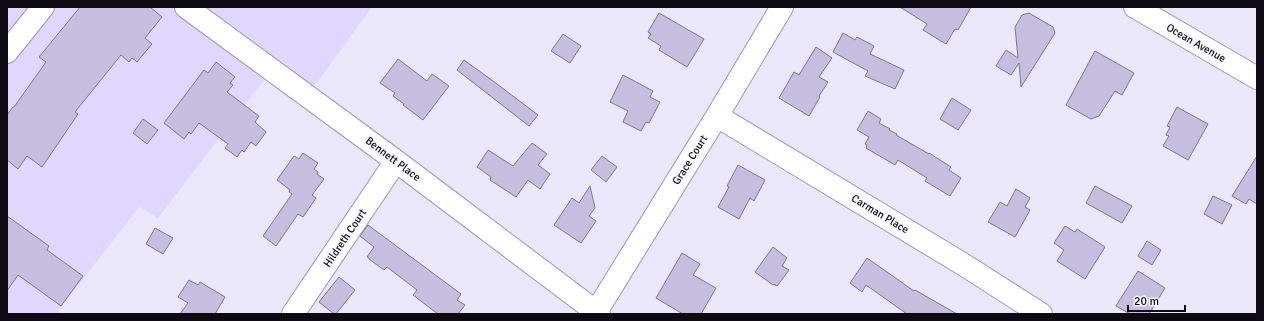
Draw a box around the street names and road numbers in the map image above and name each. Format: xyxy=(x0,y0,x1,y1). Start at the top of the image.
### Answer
street label: Ocean Avenue xyxy=(1164,21,1228,65)
street label: Grace Court xyxy=(670,133,710,187)
street label: Bennett Place xyxy=(363,134,423,184)
street label: Carman Place xyxy=(849,192,911,236)
street label: Hildreth Court xyxy=(321,206,369,270)

